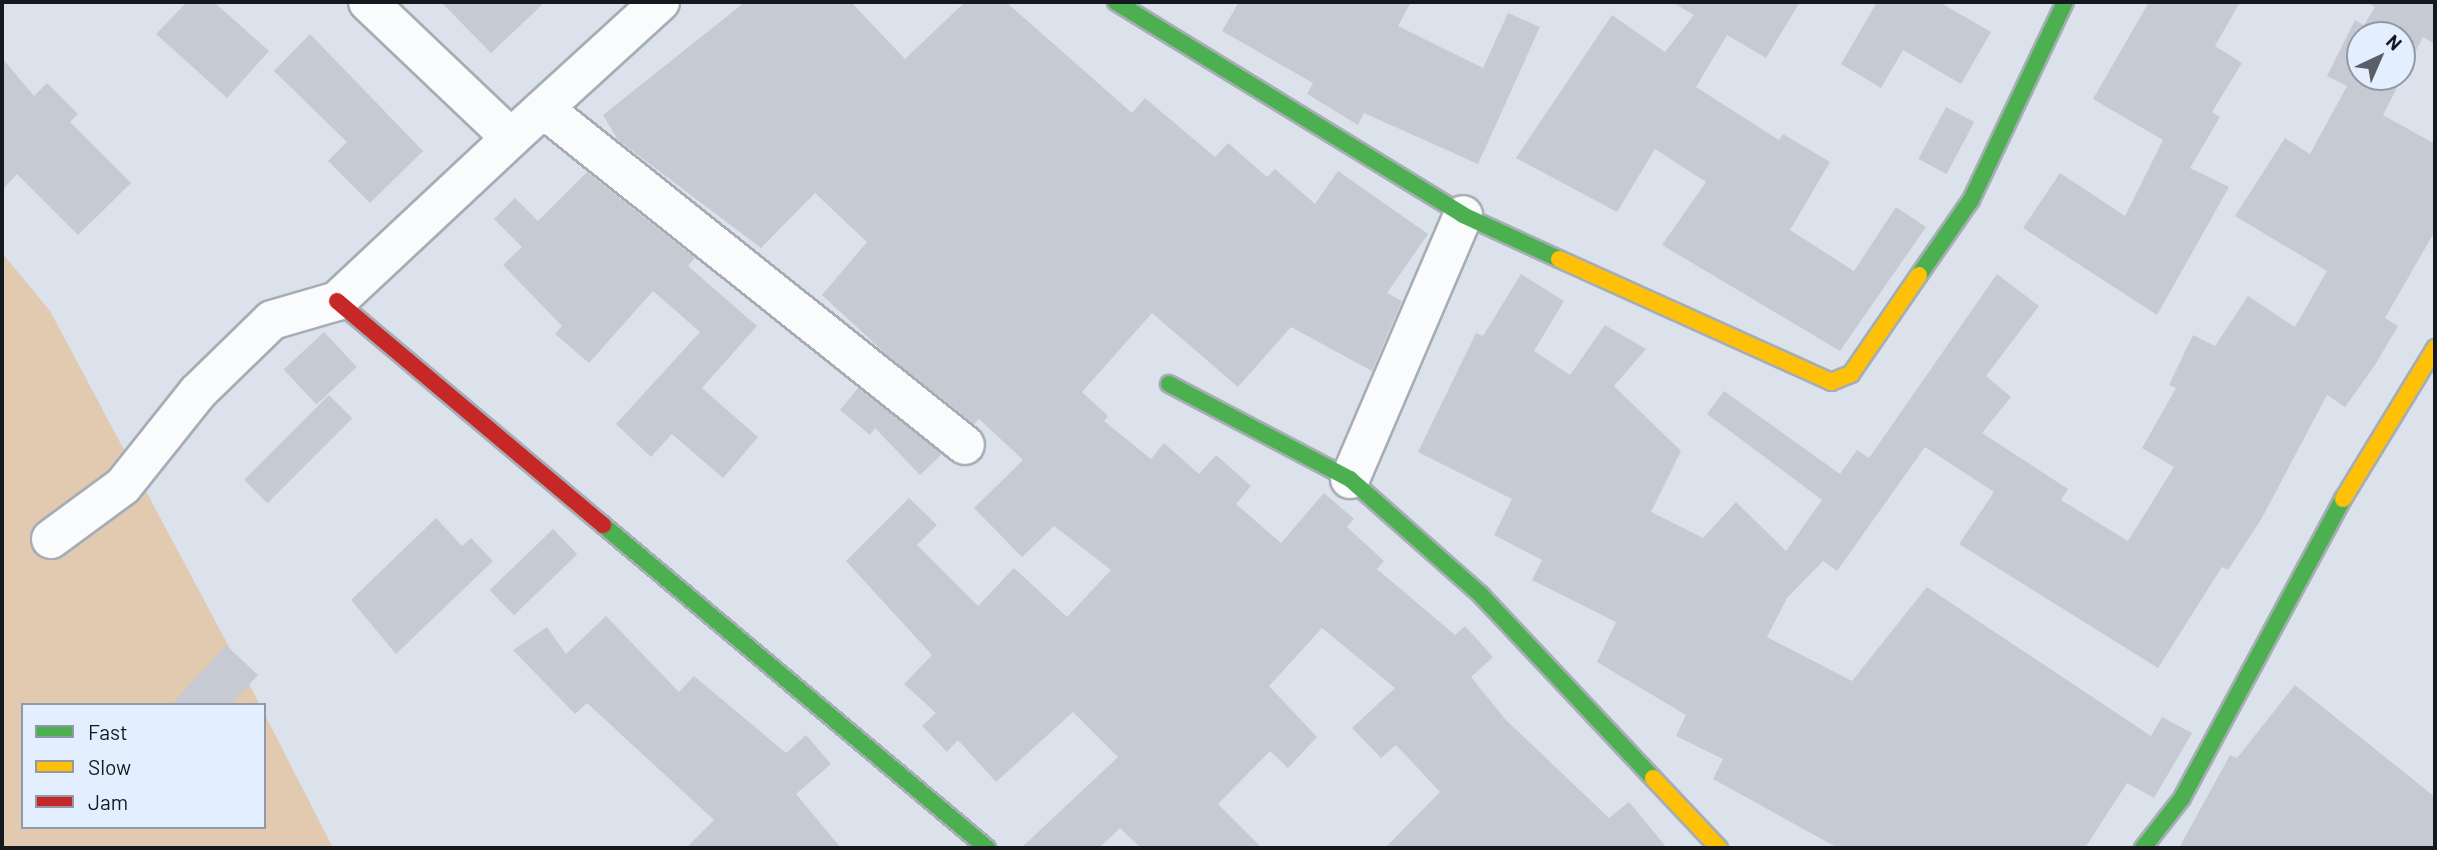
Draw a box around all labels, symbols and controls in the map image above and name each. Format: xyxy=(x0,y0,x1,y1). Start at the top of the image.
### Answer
north arrow xyxy=(2346,21,2416,91)
text: N xyxy=(2382,29,2407,55)
legend xyxy=(21,703,266,829)
text: Fast xyxy=(88,719,128,744)
text: Slow xyxy=(88,754,131,779)
text: Jam xyxy=(88,789,128,814)

